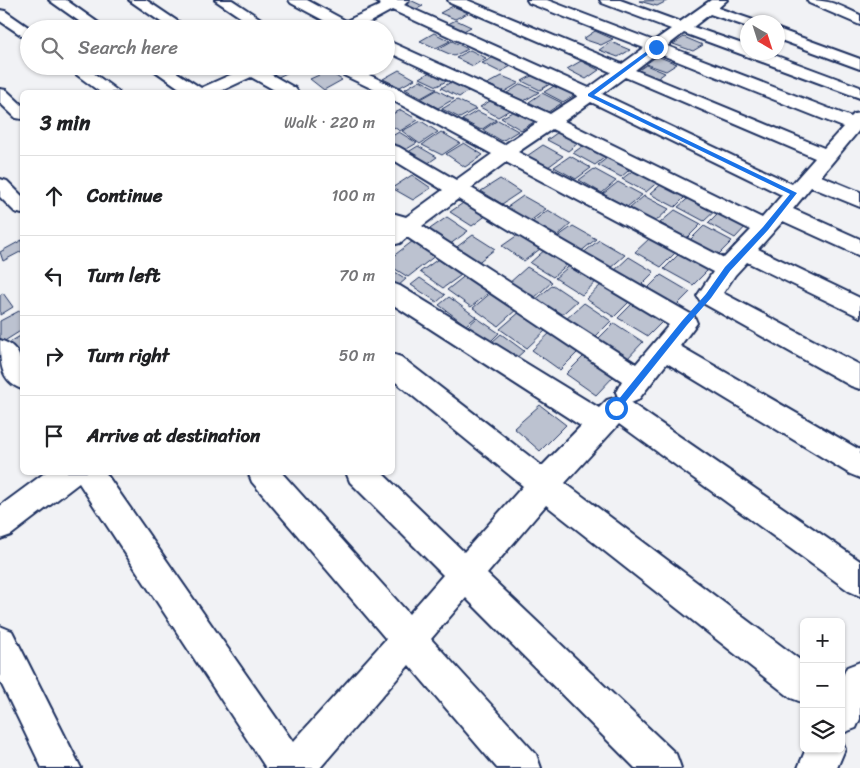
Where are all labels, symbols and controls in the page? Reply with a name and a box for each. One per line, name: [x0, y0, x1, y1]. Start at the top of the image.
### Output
north arrow: [740, 15, 785, 60]
search box: [20, 20, 395, 75]
text: Search here: [78, 31, 178, 64]
icon: search: [38, 34, 66, 62]
route end: [645, 36, 668, 59]
text: 3 min: [40, 104, 90, 142]
text: Walk · 220 m: [284, 108, 375, 137]
text: Continue: [87, 179, 163, 212]
text: 100 m: [331, 181, 375, 210]
icon: ahead: [40, 182, 68, 210]
text: Turn left: [87, 259, 160, 292]
text: 70 m: [339, 261, 375, 290]
icon: left: [40, 262, 68, 290]
text: Turn right: [87, 339, 169, 372]
text: 50 m: [339, 341, 375, 370]
icon: right: [40, 342, 68, 370]
route start: [605, 397, 628, 420]
text: Arrive at destination: [87, 419, 260, 452]
icon: arrive: [40, 422, 68, 450]
map controls: [800, 618, 845, 753]
button: +: [800, 618, 845, 663]
button: −: [800, 663, 845, 708]
button: layers: [800, 708, 845, 753]

